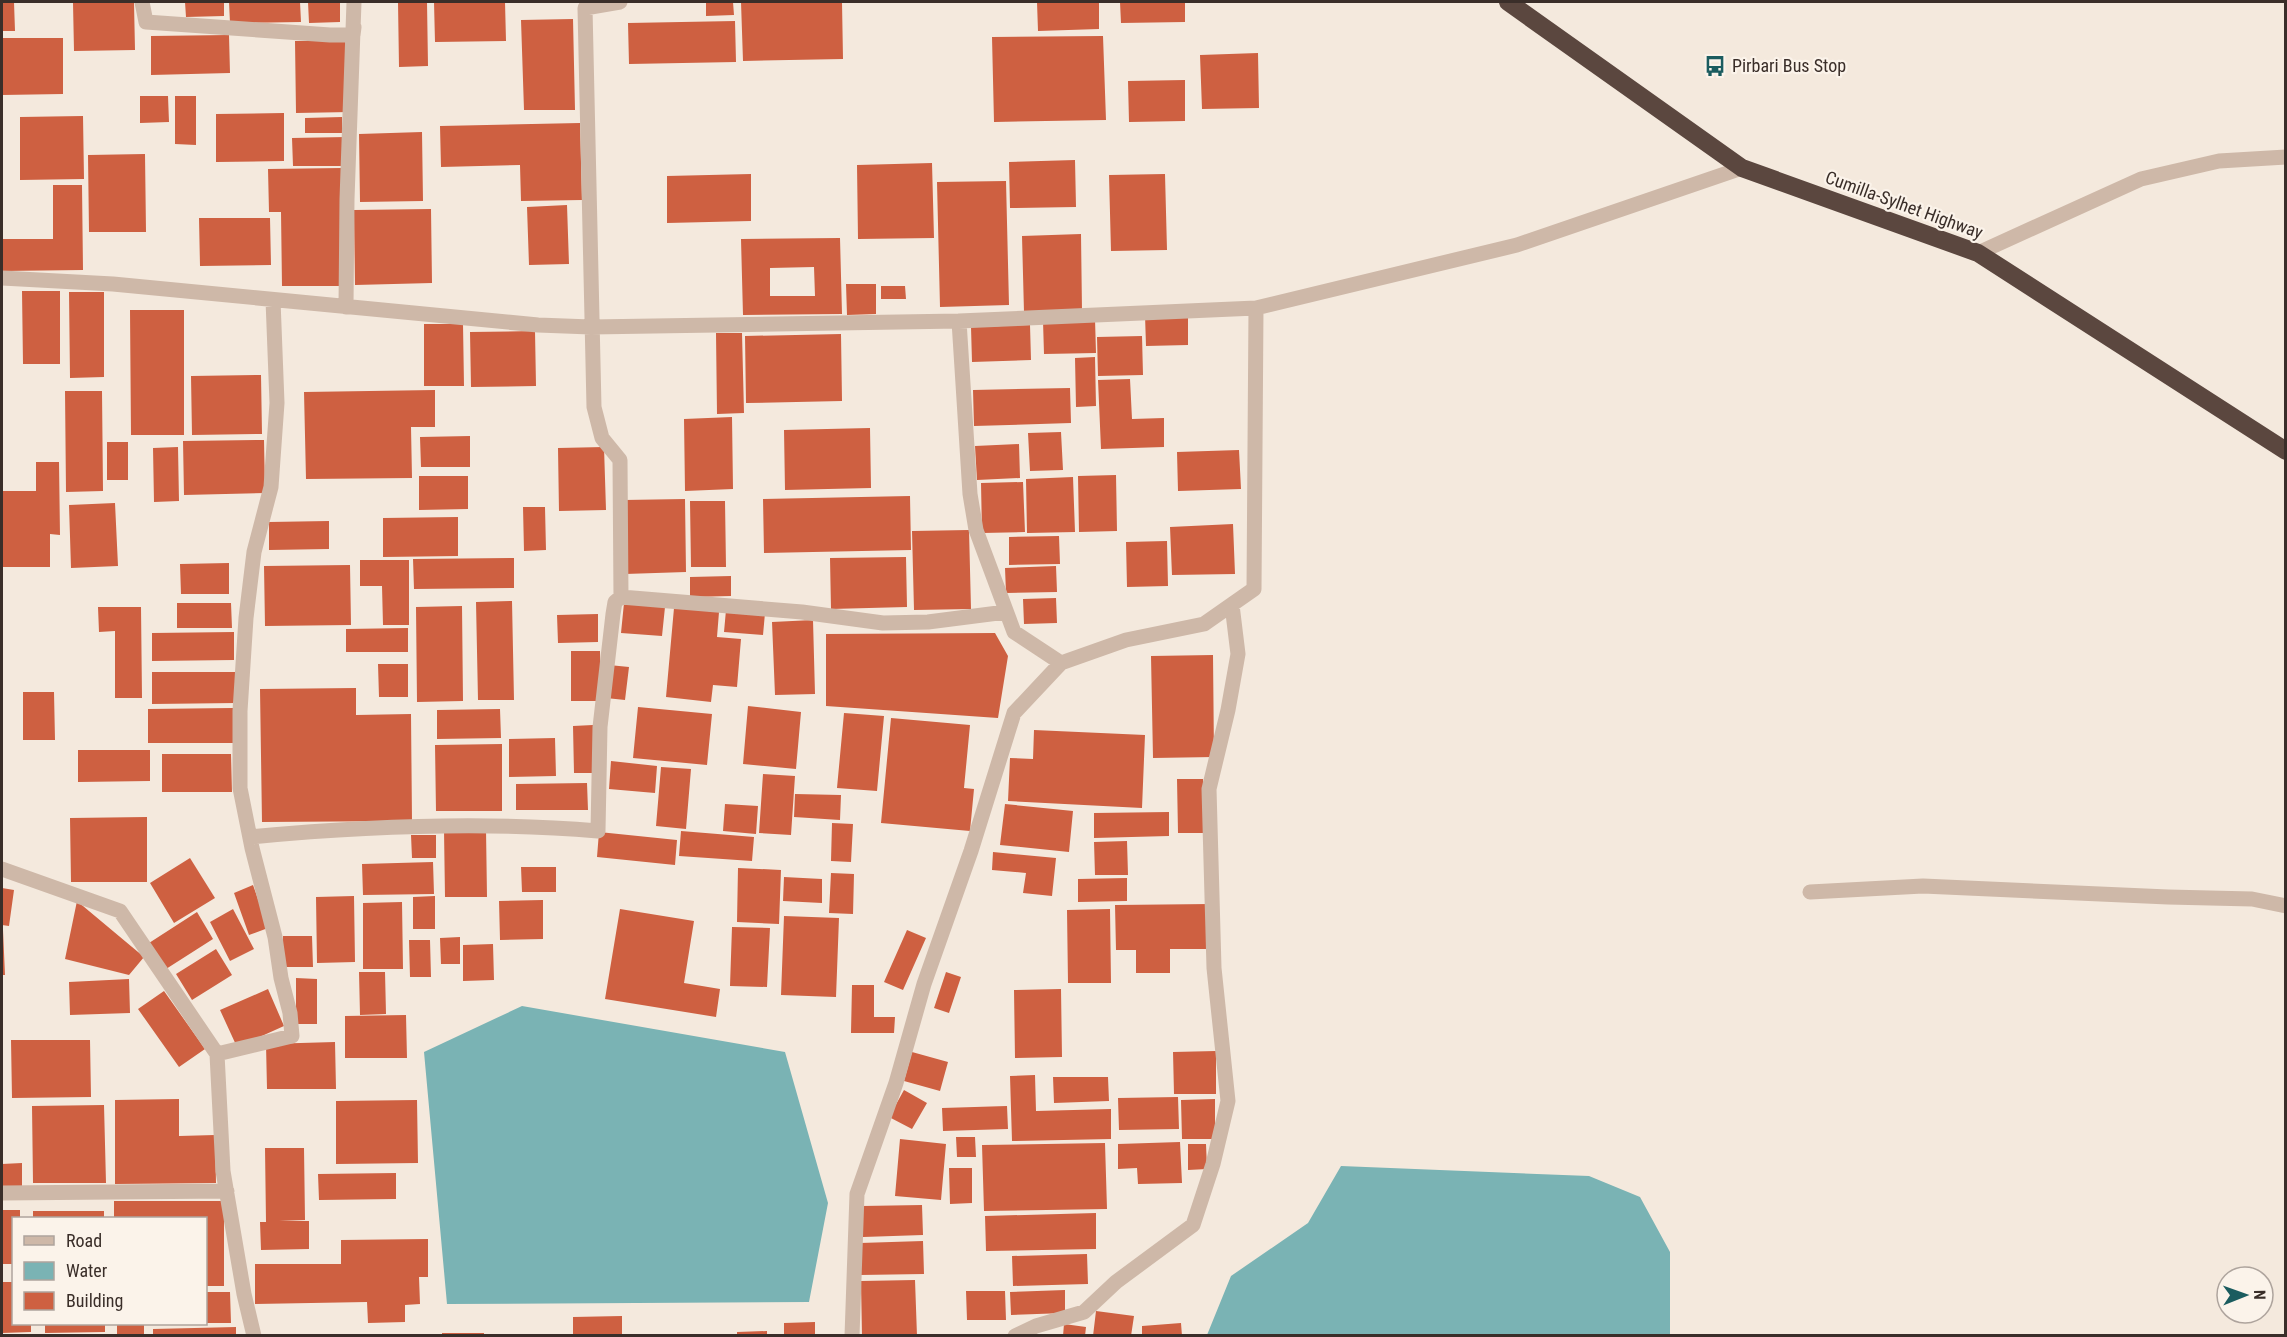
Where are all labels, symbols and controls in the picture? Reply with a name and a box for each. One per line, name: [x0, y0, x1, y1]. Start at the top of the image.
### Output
bus stop icon: Pirbari Bus Stop: [1703, 54, 1727, 78]
place label: Pirbari Bus Stop: [1732, 55, 1846, 76]
street label: Cumilla-Sylhet Highway: [1823, 166, 1986, 243]
legend: [12, 1217, 207, 1325]
text: Road: [66, 1230, 102, 1251]
text: Water: [66, 1260, 108, 1281]
north arrow: [2215, 1265, 2275, 1325]
text: Building: [66, 1290, 123, 1311]
text: N: [2250, 1290, 2269, 1300]

